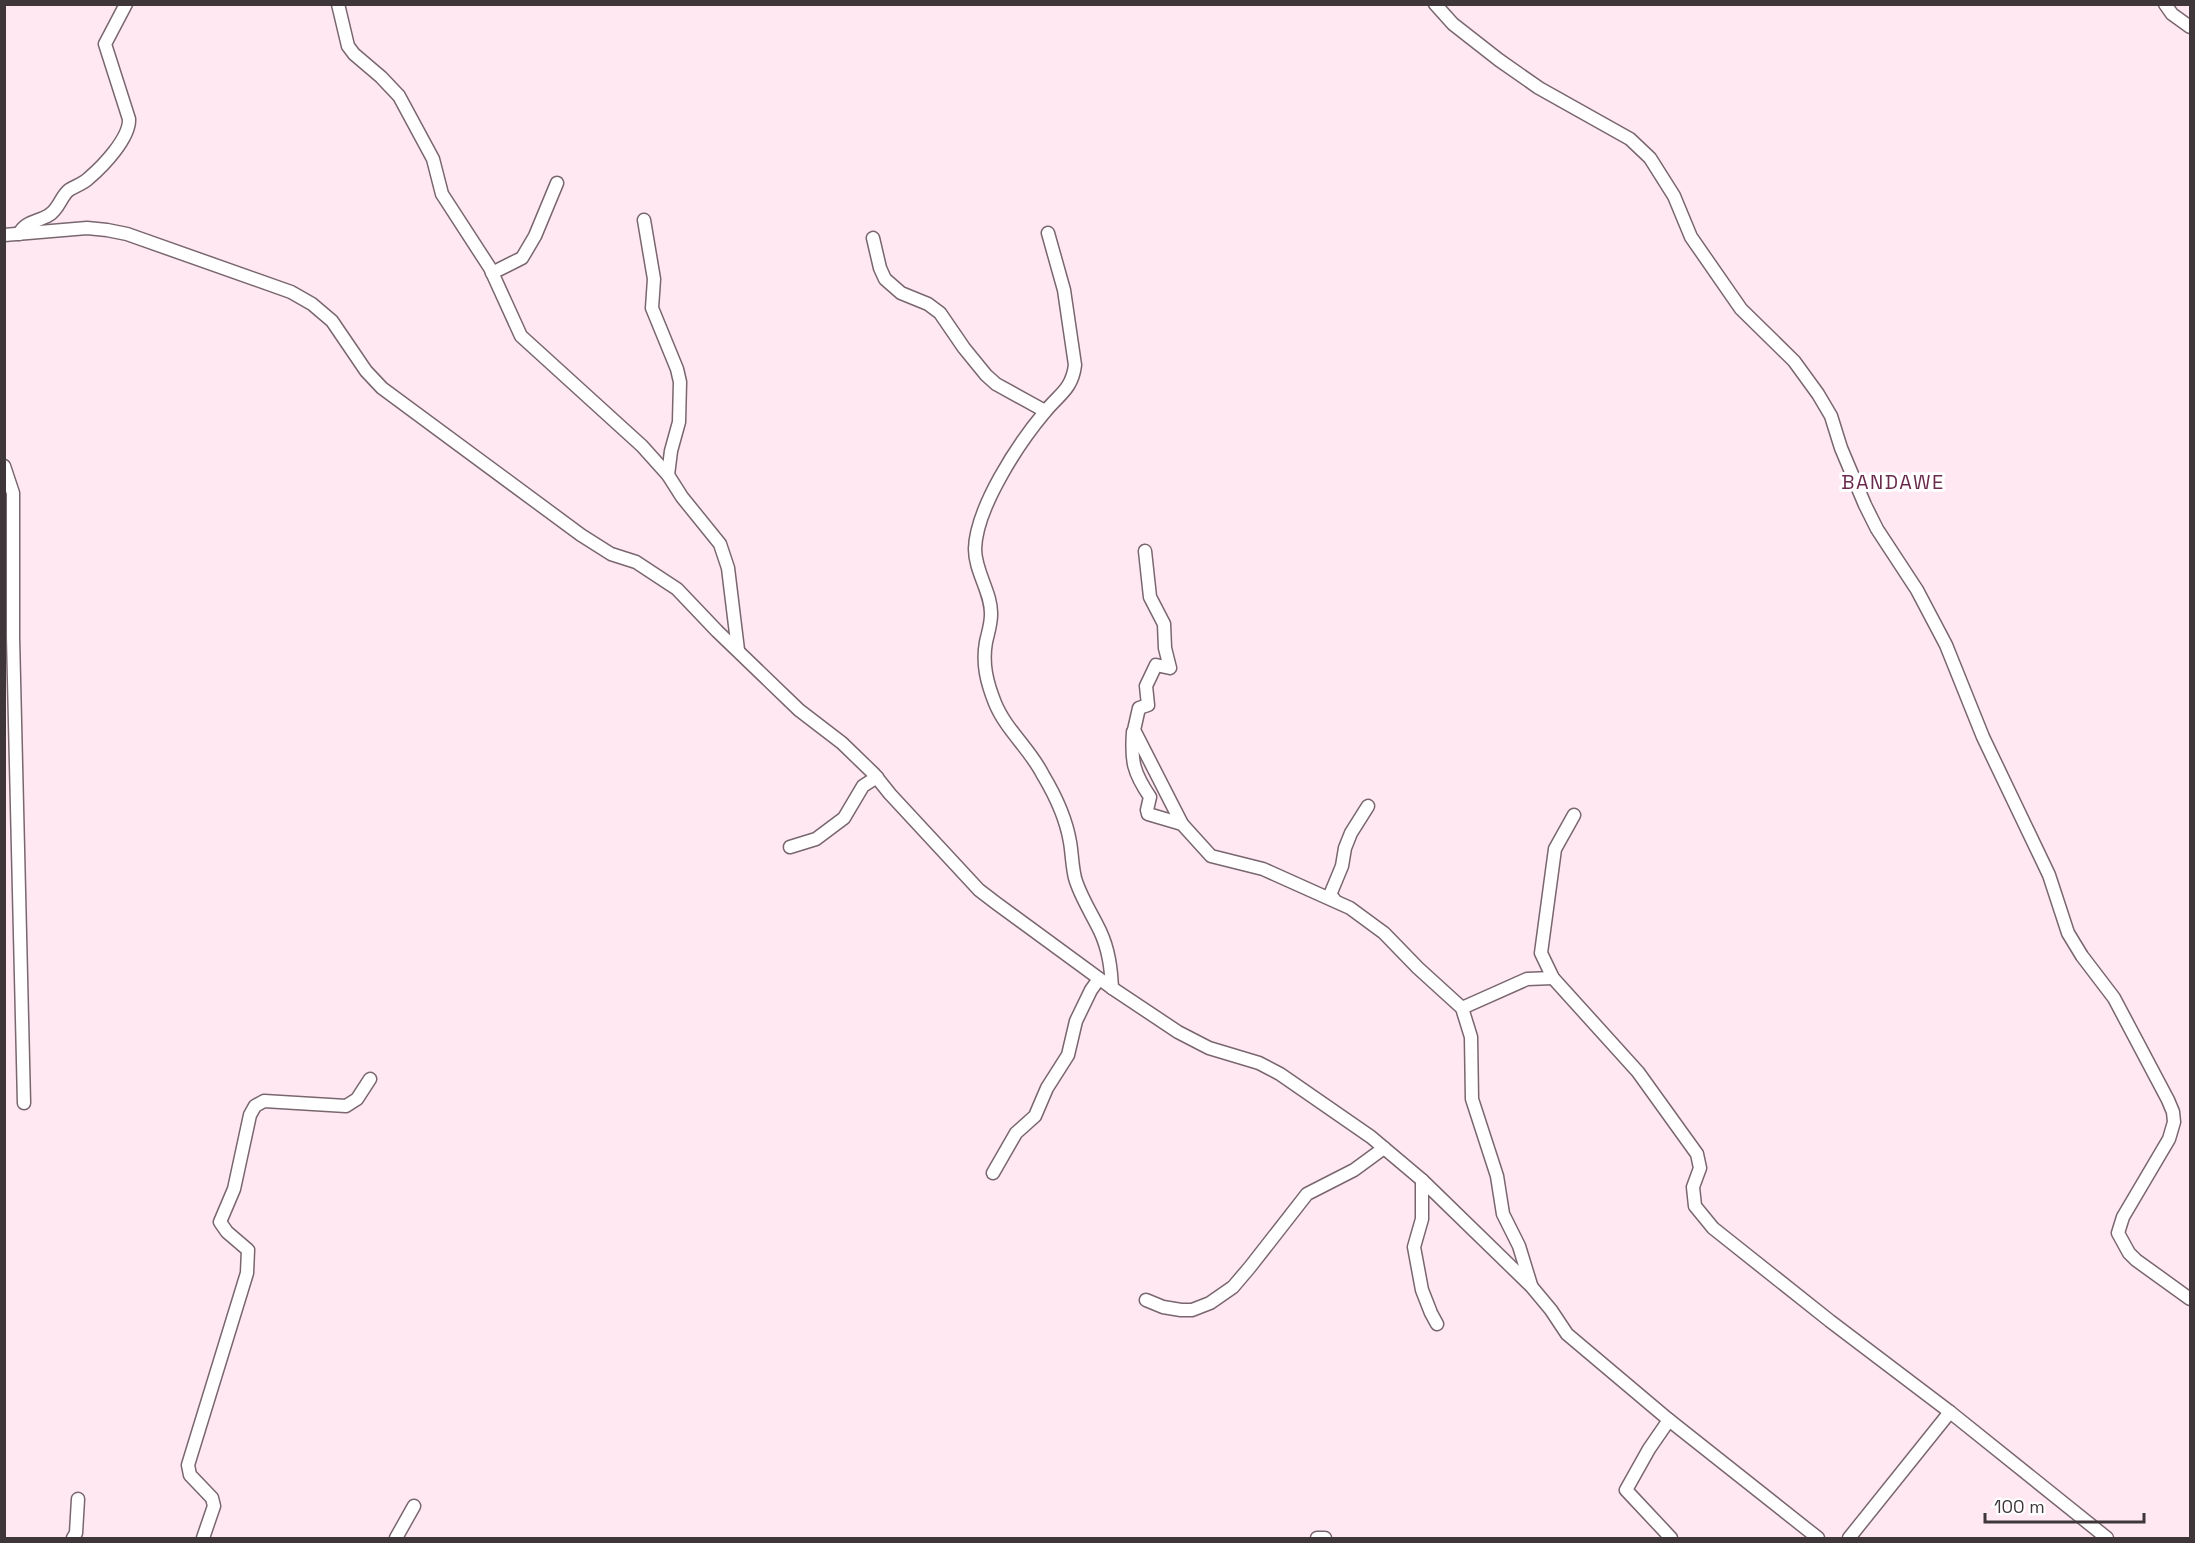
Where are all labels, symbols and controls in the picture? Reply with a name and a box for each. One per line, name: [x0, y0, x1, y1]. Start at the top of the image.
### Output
district label: BANDAWE: [1841, 469, 1945, 495]
scale bar: [1985, 1486, 2144, 1524]
text: 100 m: [1994, 1495, 2045, 1518]

